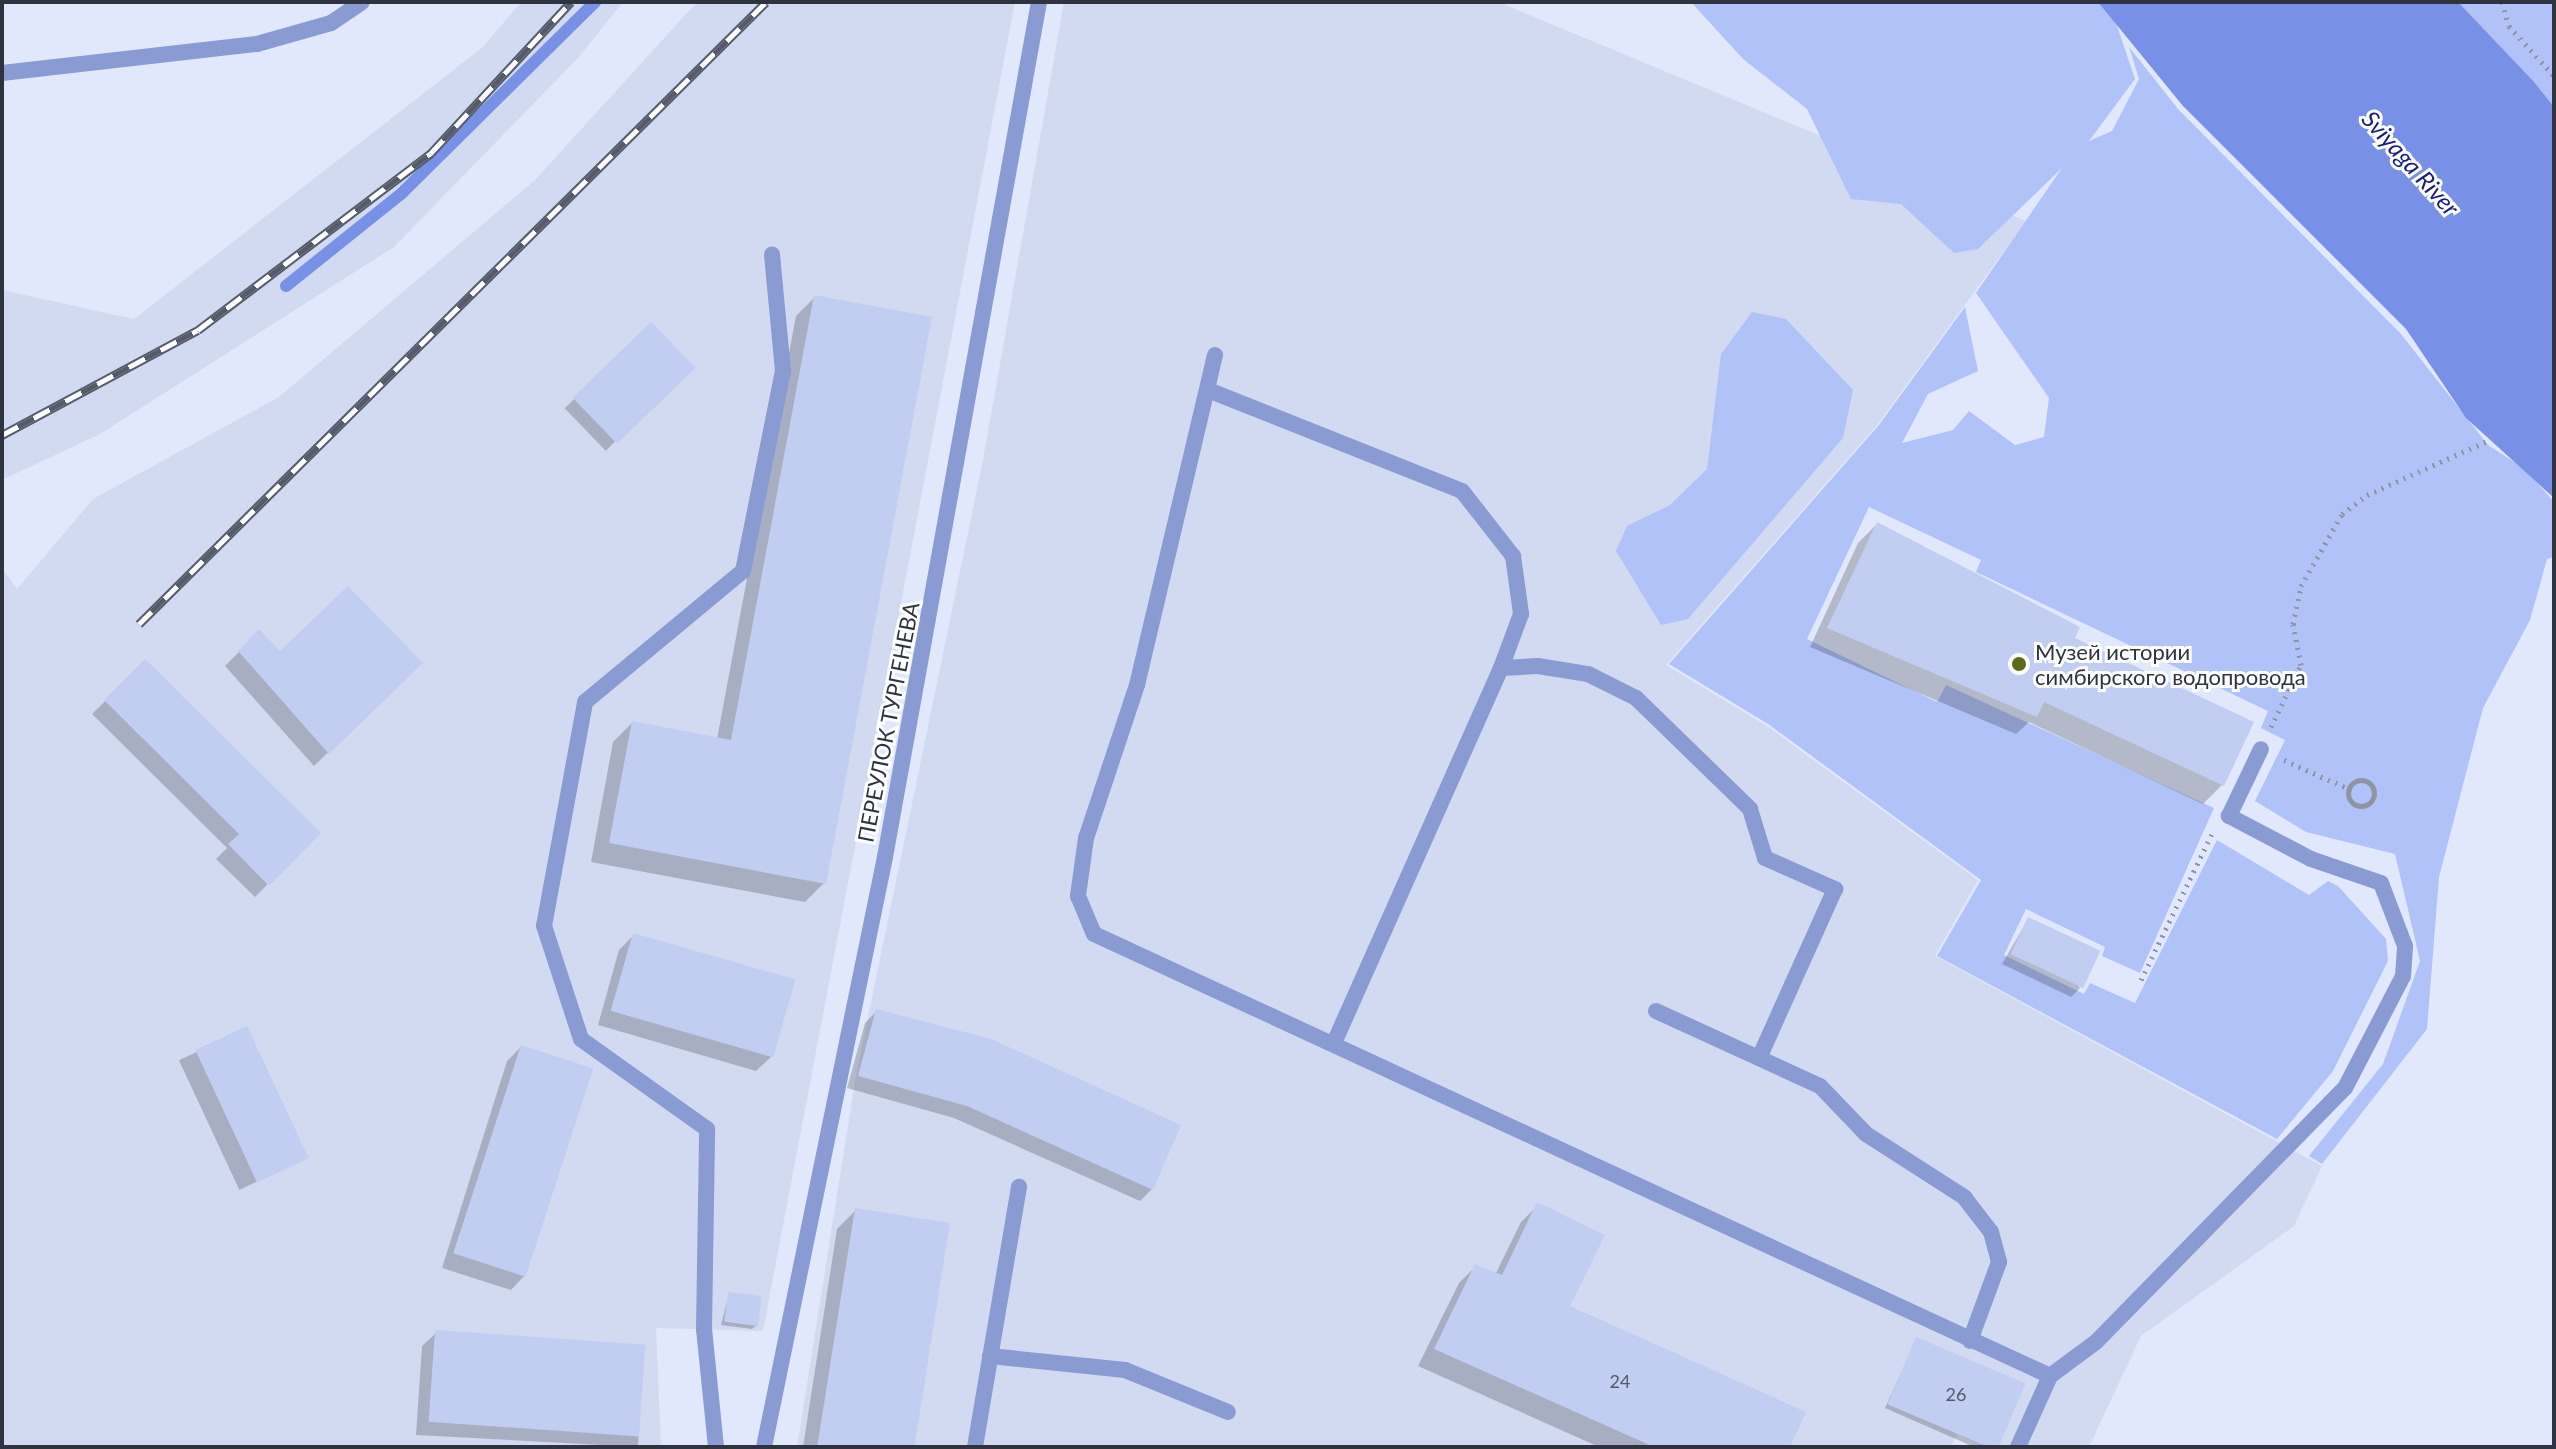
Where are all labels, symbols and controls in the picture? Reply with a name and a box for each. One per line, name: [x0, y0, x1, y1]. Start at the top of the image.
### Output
water label: Sviyaga River: [2356, 105, 2466, 221]
street label: ПЕРЕУЛОК ТУРГЕНЕВА: [852, 600, 924, 844]
place label: Музей истории симбирского водопровода: [2035, 638, 2306, 690]
marker: Музей истории симбирского водопровода: [2010, 655, 2028, 673]
house number: 24: [1610, 1370, 1630, 1392]
house number: 26: [1946, 1383, 1966, 1405]

